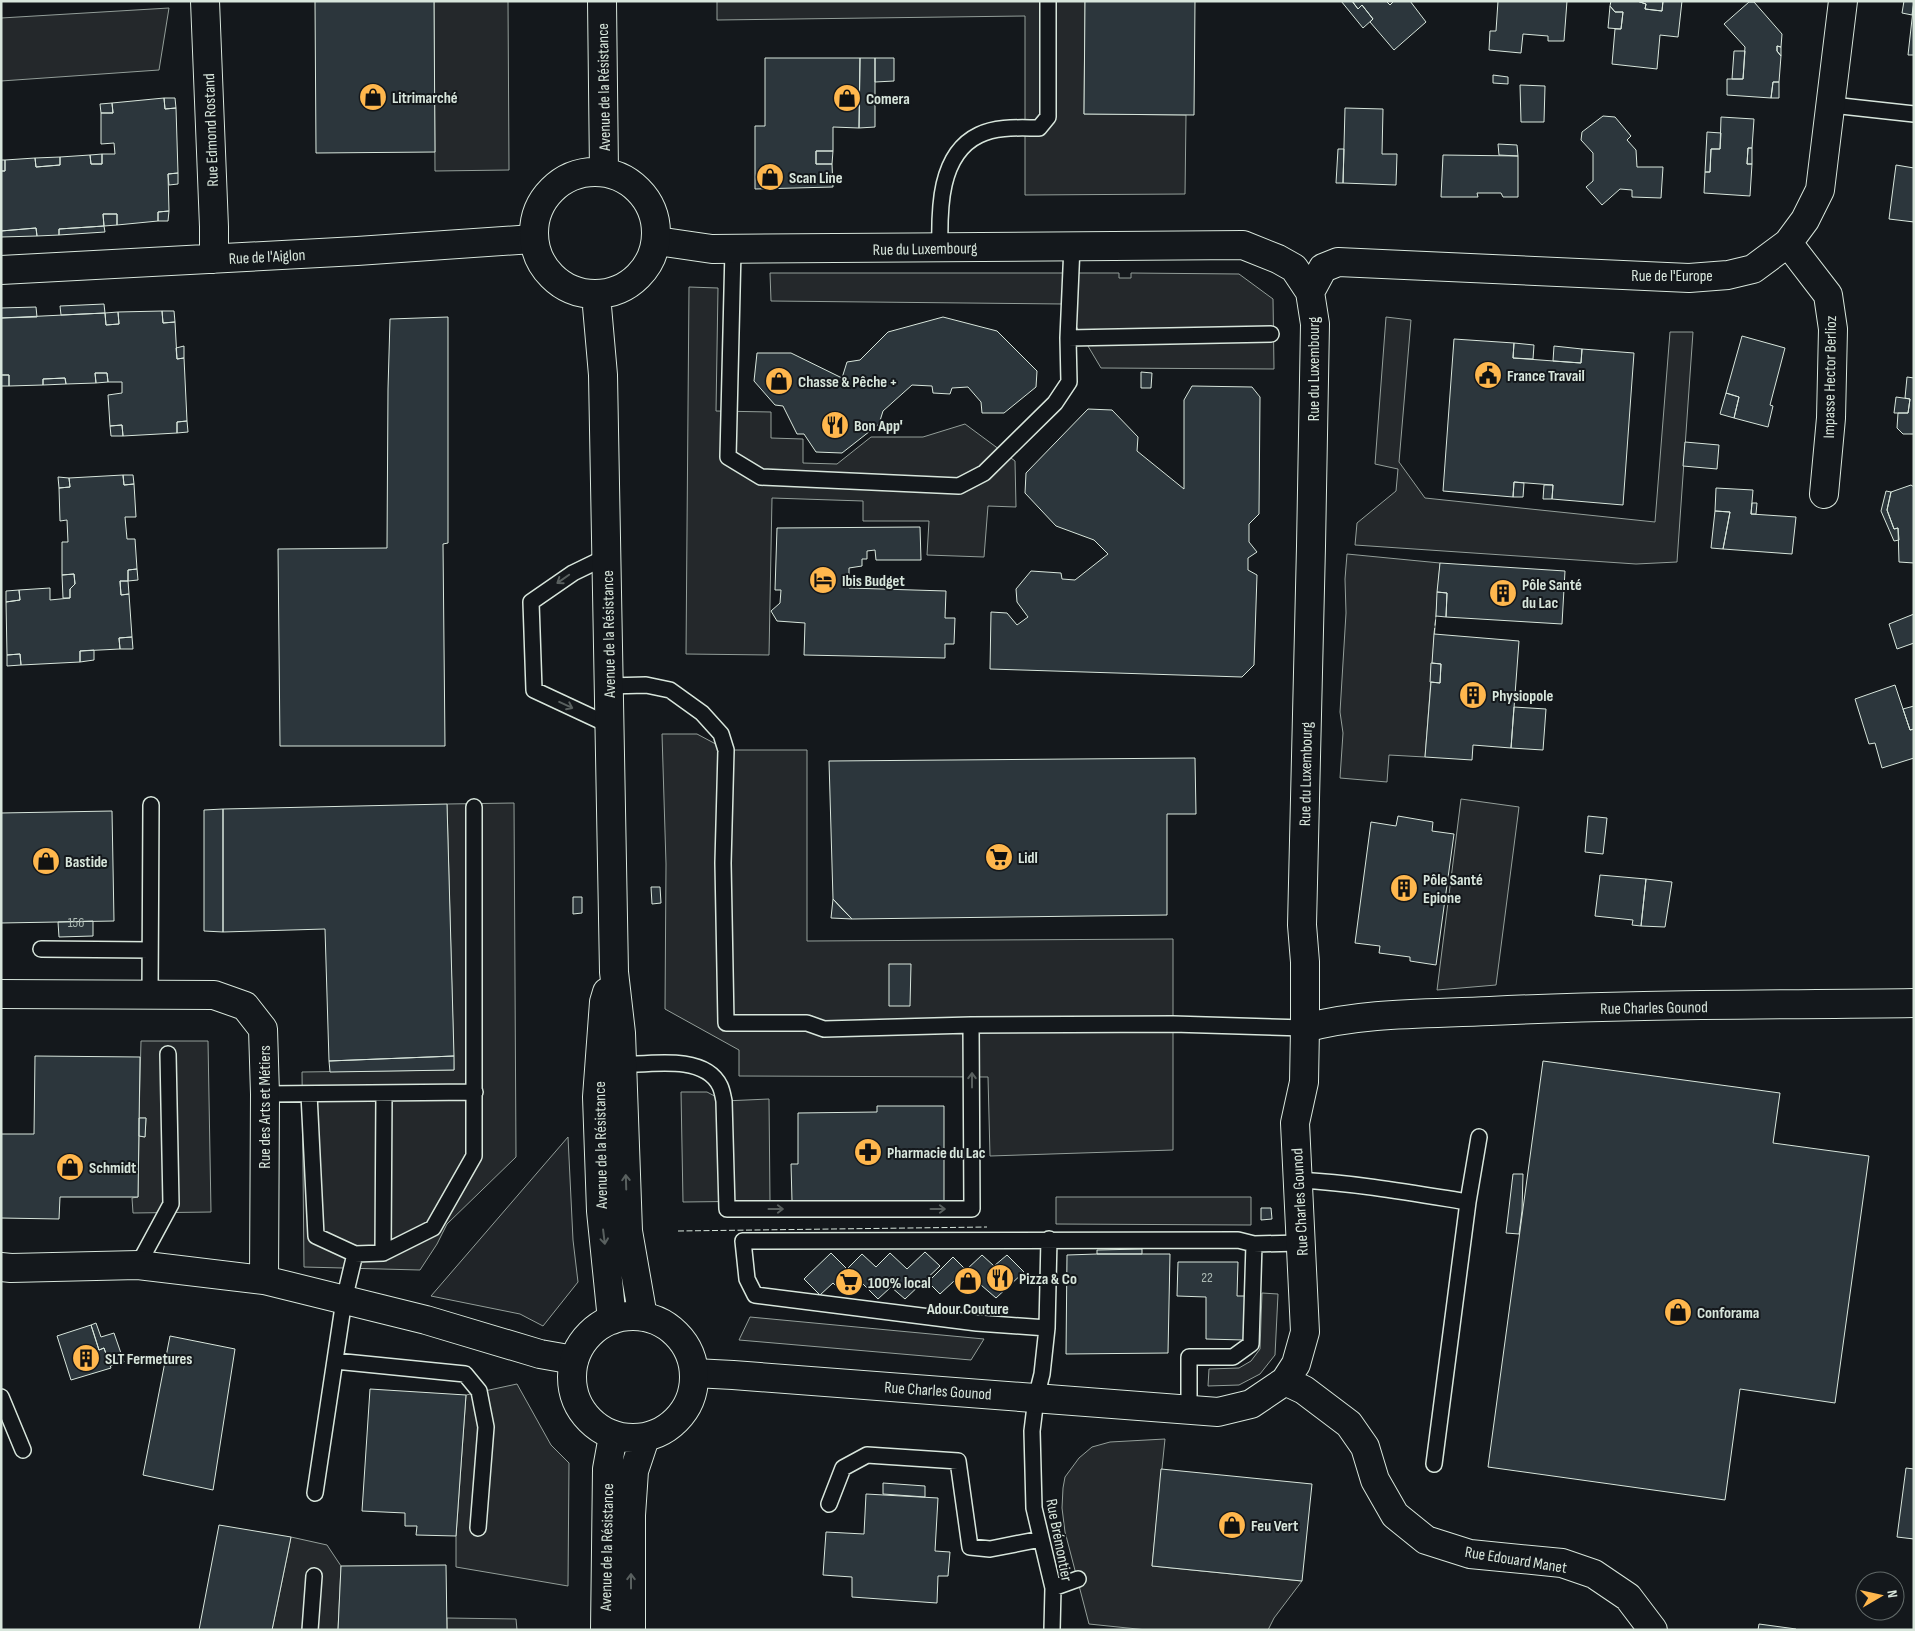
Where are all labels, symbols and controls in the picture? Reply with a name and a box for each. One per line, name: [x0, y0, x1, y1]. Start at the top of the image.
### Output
street label: Avenue de la Résistance: [594, 23, 615, 152]
street label: Rue Edmond Rostand: [200, 73, 223, 187]
shop icon: Litrimarché: [358, 82, 388, 112]
shop icon: Comera: [832, 83, 862, 113]
place label: Litrimarché: [392, 89, 458, 108]
place label: Comera: [866, 90, 910, 109]
shop icon: Scan Line: [755, 162, 785, 192]
place label: Scan Line: [789, 169, 843, 188]
street label: Rue du Luxembourg: [873, 239, 977, 260]
street label: Rue de l'Aiglon: [228, 246, 306, 269]
street label: Rue de l'Europe: [1631, 267, 1713, 286]
street label: Impasse Hector Berlioz: [1820, 315, 1841, 439]
street label: Rue du Luxembourg: [1305, 317, 1324, 421]
public building icon: France Travail: [1473, 360, 1503, 390]
shop icon: Chasse & Pêche +: [764, 366, 794, 396]
place label: France Travail: [1507, 367, 1585, 386]
place label: Chasse & Pêche +: [798, 373, 897, 392]
restaurant icon: Bon App': [820, 410, 850, 440]
place label: Bon App': [854, 417, 903, 436]
hotel icon: Ibis Budget: [808, 565, 838, 595]
street label: Avenue de la Résistance: [599, 570, 620, 699]
place label: Ibis Budget: [842, 572, 905, 591]
one-way arrow: [557, 574, 571, 584]
place label: Pôle Santé du Lac: [1522, 576, 1582, 613]
building icon: Pôle Santé du Lac: [1488, 578, 1518, 608]
building icon: Physiopole: [1458, 680, 1488, 710]
place label: Physiopole: [1492, 687, 1553, 706]
one-way arrow: [558, 700, 573, 710]
street label: Rue du Luxembourg: [1296, 722, 1317, 826]
supermarket icon: Lidl: [984, 842, 1014, 872]
shop icon: Bastide: [31, 846, 61, 876]
place label: Lidl: [1018, 849, 1038, 868]
place label: Bastide: [65, 853, 108, 872]
place label: Pôle Santé Epione: [1423, 871, 1483, 908]
building icon: Pôle Santé Epione: [1389, 873, 1419, 903]
house number: 156: [68, 914, 84, 931]
street label: Rue Charles Gounod: [1600, 998, 1708, 1019]
street label: Rue des Arts et Métiers: [256, 1045, 275, 1169]
one-way arrow: [967, 1072, 977, 1088]
street label: Avenue de la Résistance: [591, 1081, 612, 1210]
pharmacy icon: Pharmacie du Lac: [853, 1137, 883, 1167]
place label: Pharmacie du Lac: [887, 1144, 986, 1163]
street label: Rue Charles Gounod: [1288, 1148, 1313, 1256]
shop icon: Schmidt: [55, 1152, 85, 1182]
place label: Schmidt: [89, 1159, 136, 1178]
one-way arrow: [621, 1174, 630, 1190]
one-way arrow: [768, 1204, 784, 1214]
one-way arrow: [930, 1204, 946, 1214]
one-way arrow: [599, 1228, 609, 1244]
restaurant icon: Pizza & Co: [985, 1263, 1015, 1293]
shop icon: Adour Couture: [953, 1266, 983, 1296]
supermarket icon: 100% local: [834, 1267, 864, 1297]
house number: 22: [1201, 1269, 1213, 1286]
place label: Pizza & Co: [1019, 1270, 1077, 1289]
place label: 100% local: [868, 1274, 931, 1293]
shop icon: Conforama: [1663, 1297, 1693, 1327]
place label: Adour Couture: [926, 1300, 1009, 1319]
place label: Conforama: [1697, 1304, 1759, 1323]
building icon: SLT Fermetures: [71, 1343, 101, 1373]
place label: SLT Fermetures: [105, 1350, 192, 1369]
street label: Rue Charles Gounod: [884, 1378, 992, 1405]
street label: Avenue de la Résistance: [597, 1483, 618, 1612]
street label: Rue Brémontier: [1041, 1497, 1076, 1584]
shop icon: Feu Vert: [1217, 1510, 1247, 1540]
place label: Feu Vert: [1251, 1517, 1298, 1536]
street label: Rue Edouard Manet: [1463, 1543, 1568, 1578]
north arrow: [1855, 1571, 1905, 1621]
one-way arrow: [626, 1573, 636, 1590]
text: N: [1883, 1589, 1901, 1599]

